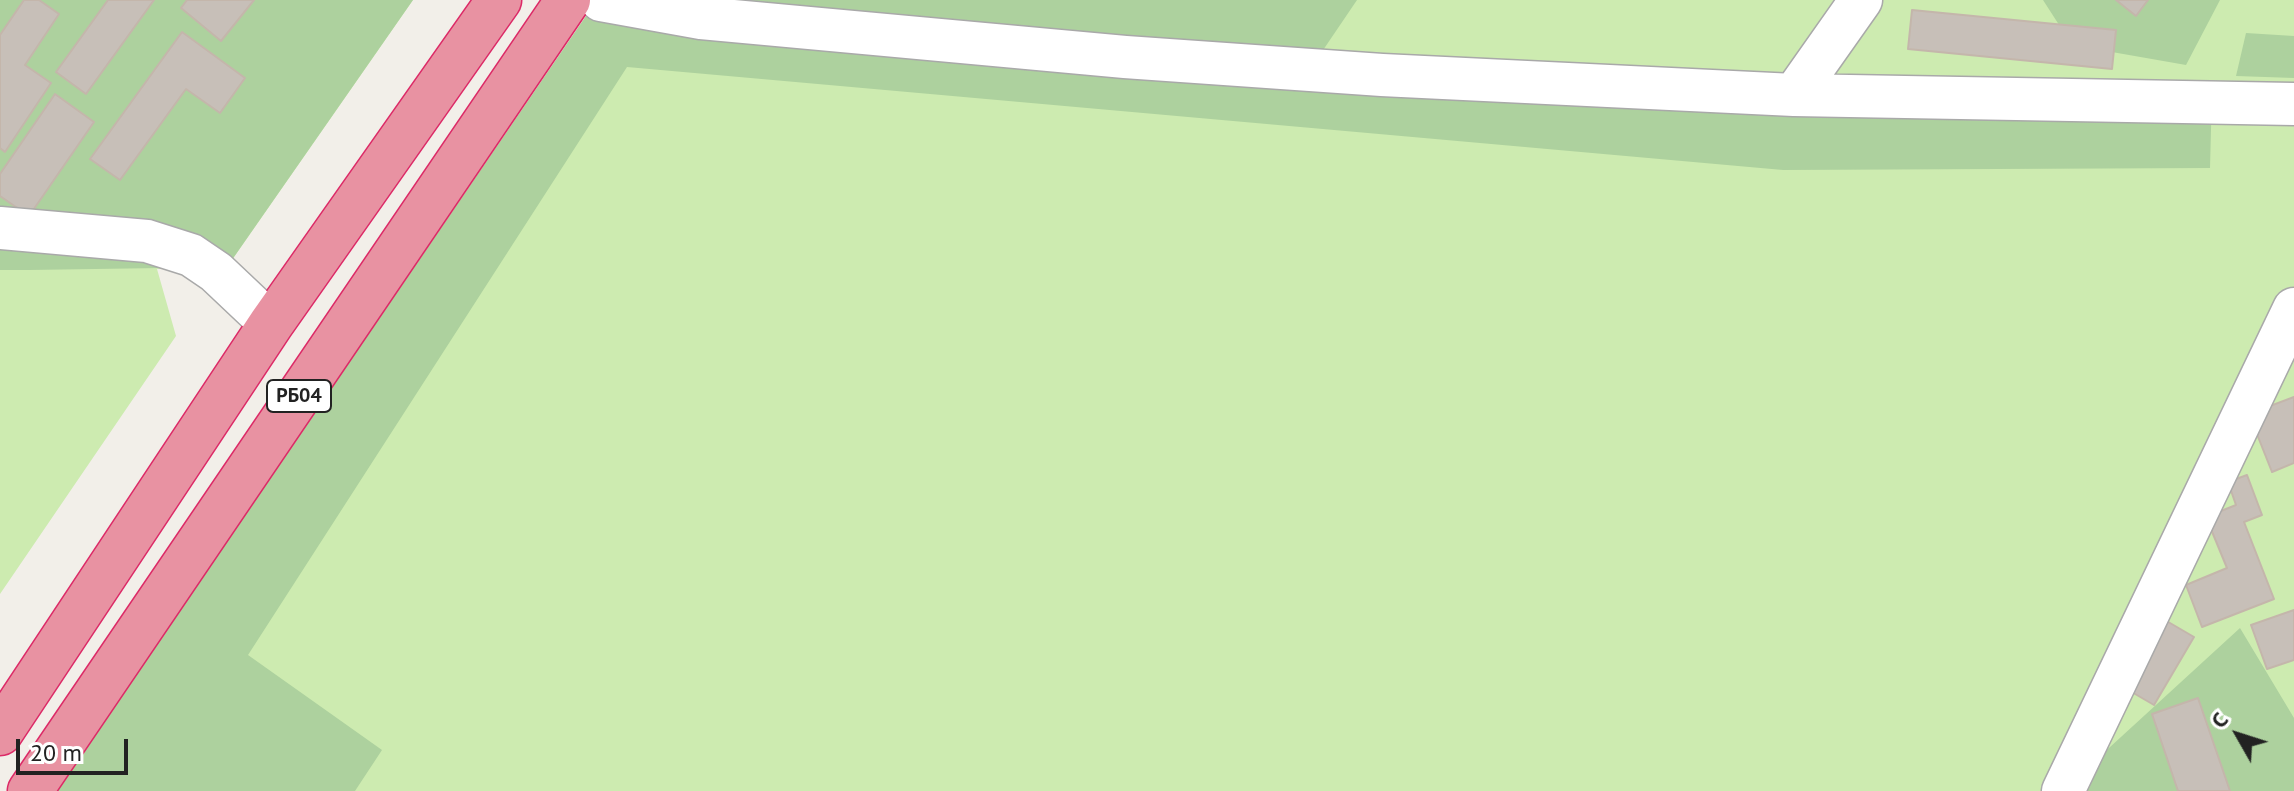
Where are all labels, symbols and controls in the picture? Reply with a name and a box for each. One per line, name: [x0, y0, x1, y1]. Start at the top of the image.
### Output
road number: РБ04: [267, 380, 331, 412]
north arrow: [2198, 695, 2278, 775]
text: С: [2205, 706, 2234, 733]
scale bar: [20, 723, 132, 773]
text: 20 m: [30, 737, 82, 768]

